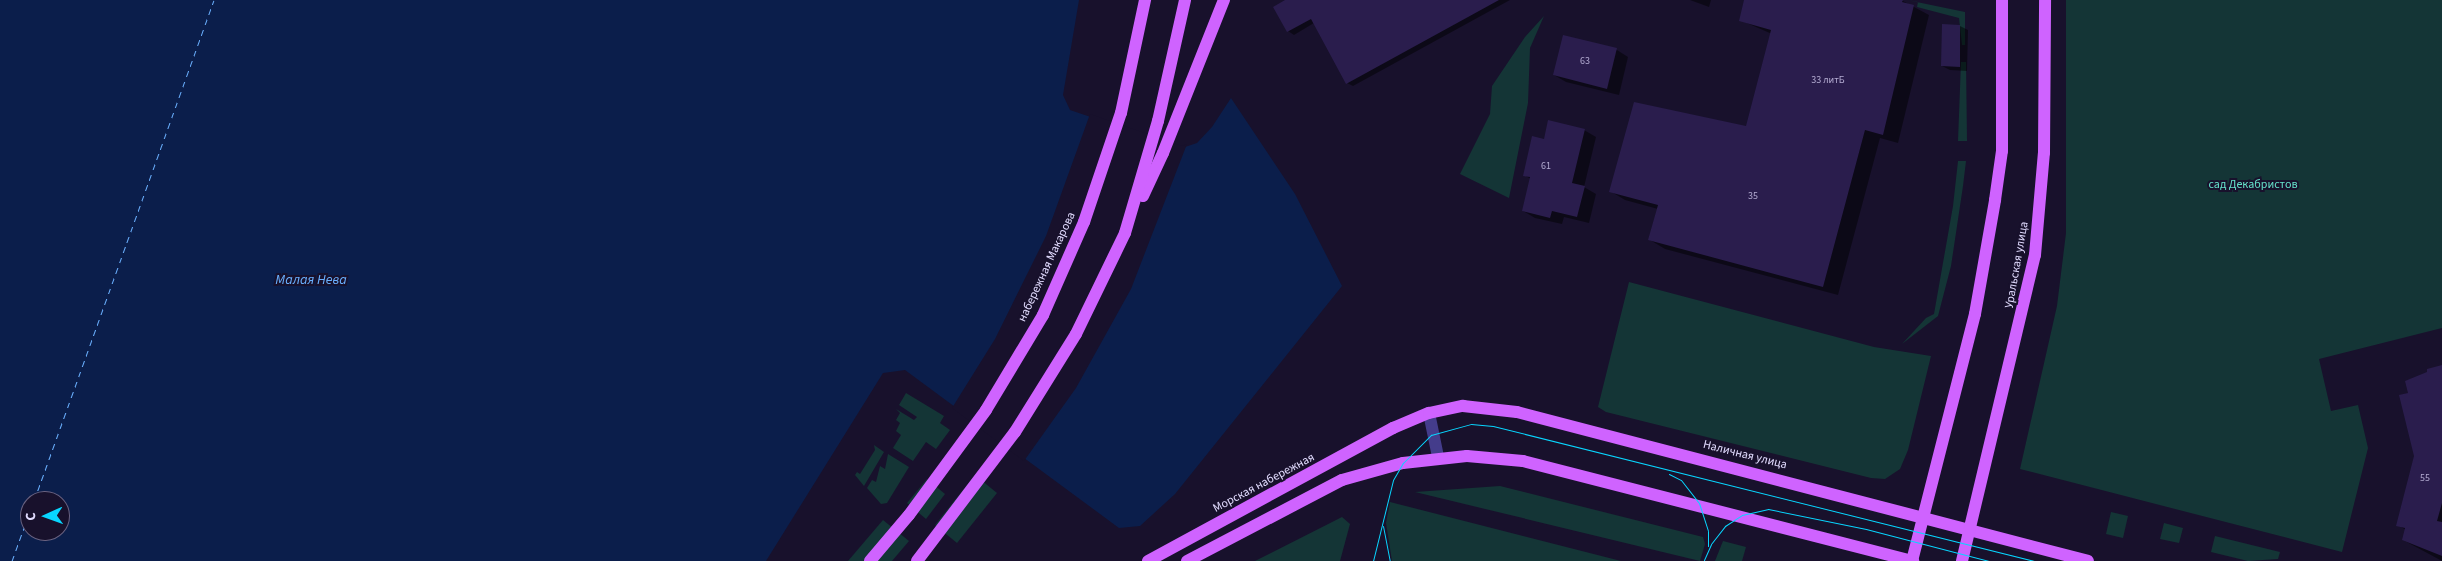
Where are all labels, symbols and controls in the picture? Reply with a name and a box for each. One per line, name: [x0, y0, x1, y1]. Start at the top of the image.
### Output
house number: 63: [1580, 56, 1590, 68]
house number: 33 литБ: [1811, 75, 1845, 87]
house number: 61: [1541, 161, 1551, 173]
park label: сад Декабристов: [2208, 178, 2298, 192]
house number: 35: [1748, 191, 1758, 203]
street label: набережная Макарова: [1015, 210, 1079, 324]
street label: Уральская улица: [2002, 220, 2032, 310]
water label: Малая Нева: [275, 272, 347, 288]
street label: Наличная улица: [1702, 438, 1788, 472]
street label: Морская набережная: [1211, 450, 1317, 516]
house number: 55: [2420, 473, 2430, 485]
north arrow: [20, 491, 70, 541]
text: С: [21, 512, 41, 521]

